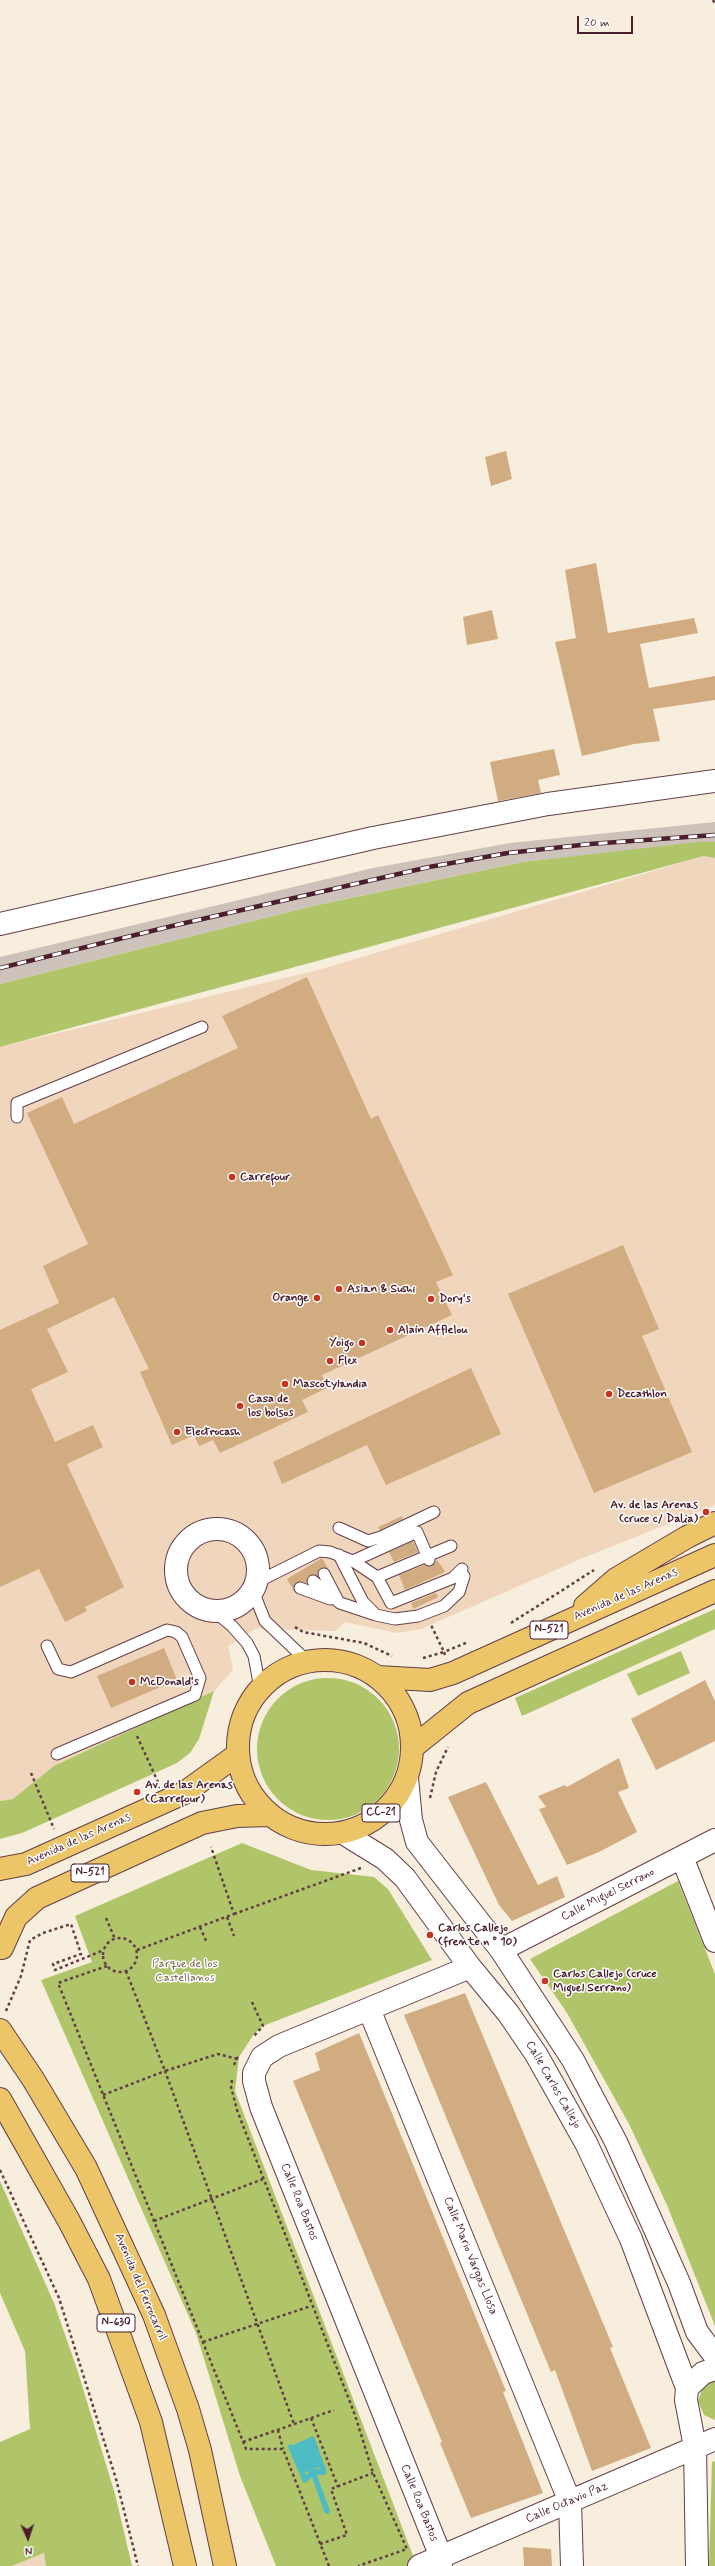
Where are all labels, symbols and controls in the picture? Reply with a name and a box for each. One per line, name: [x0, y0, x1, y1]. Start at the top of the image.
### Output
scale bar: [579, 8, 635, 34]
text: 20 m: [584, 15, 610, 31]
place label: Carrefour: [240, 1170, 290, 1184]
marker: Carrefour: [227, 1172, 237, 1182]
place label: Asian & Sushi: [347, 1282, 415, 1296]
marker: Asian & Sushi: [334, 1284, 344, 1294]
place label: Orange: [272, 1291, 309, 1305]
place label: Dory's: [439, 1292, 471, 1306]
marker: Orange: [312, 1293, 322, 1303]
marker: Dory's: [426, 1294, 436, 1304]
place label: Alain Afflelou: [398, 1323, 468, 1337]
marker: Alain Afflelou: [385, 1325, 395, 1335]
place label: Yoigo: [329, 1336, 354, 1350]
marker: Yoigo: [357, 1338, 367, 1348]
place label: Flex: [338, 1354, 357, 1368]
marker: Flex: [325, 1356, 335, 1366]
place label: Mascotylandia: [293, 1377, 367, 1391]
marker: Mascotylandia: [280, 1379, 290, 1389]
place label: Decathlon: [617, 1387, 667, 1401]
marker: Decathlon: [604, 1389, 614, 1399]
place label: Casa de los bolsos: [248, 1392, 294, 1420]
marker: Casa de los bolsos: [235, 1401, 245, 1411]
place label: Electrocash: [185, 1425, 240, 1439]
marker: Electrocash: [172, 1427, 182, 1437]
place label: Av. de las Arenas (cruce c/ Dalia): [610, 1498, 698, 1526]
marker: Av. de las Arenas (cruce c/ Dalia): [701, 1507, 711, 1517]
street label: Avenida de las Arenas: [572, 1566, 680, 1624]
road number: N-521: [530, 1621, 568, 1639]
place label: McDonald's: [140, 1675, 199, 1689]
marker: McDonald's: [127, 1677, 137, 1687]
place label: Av. de las Arenas (Carrefour): [145, 1778, 233, 1806]
marker: Av. de las Arenas (Carrefour): [132, 1787, 142, 1797]
road number: CC-21: [362, 1804, 400, 1822]
street label: Avenida de las Arenas: [25, 1811, 133, 1869]
road number: N-521: [71, 1864, 109, 1882]
street label: Calle Miguel Serrano: [559, 1865, 657, 1925]
place label: Carlos Callejo (frente n º 10): [438, 1921, 517, 1949]
marker: Carlos Callejo (frente n º 10): [425, 1930, 435, 1940]
park label: Parque de los Castellanos: [152, 1957, 218, 1985]
place label: Carlos Callejo (cruce Miguel Serrano): [553, 1967, 657, 1995]
marker: Carlos Callejo (cruce Miguel Serrano): [540, 1976, 550, 1986]
street label: Calle Carlos Callejo: [522, 2039, 584, 2131]
street label: Calle Roa Bastos: [277, 2161, 321, 2243]
street label: Calle Mario Vargas Llosa: [440, 2195, 500, 2317]
street label: Avenida del Ferrocarril: [111, 2231, 169, 2343]
road number: N-630: [97, 2314, 135, 2332]
street label: Calle Roa Bastos: [397, 2462, 441, 2544]
street label: Calle Octavio Paz: [524, 2479, 610, 2527]
north arrow: [8, 2518, 48, 2558]
text: N: [25, 2543, 33, 2557]

